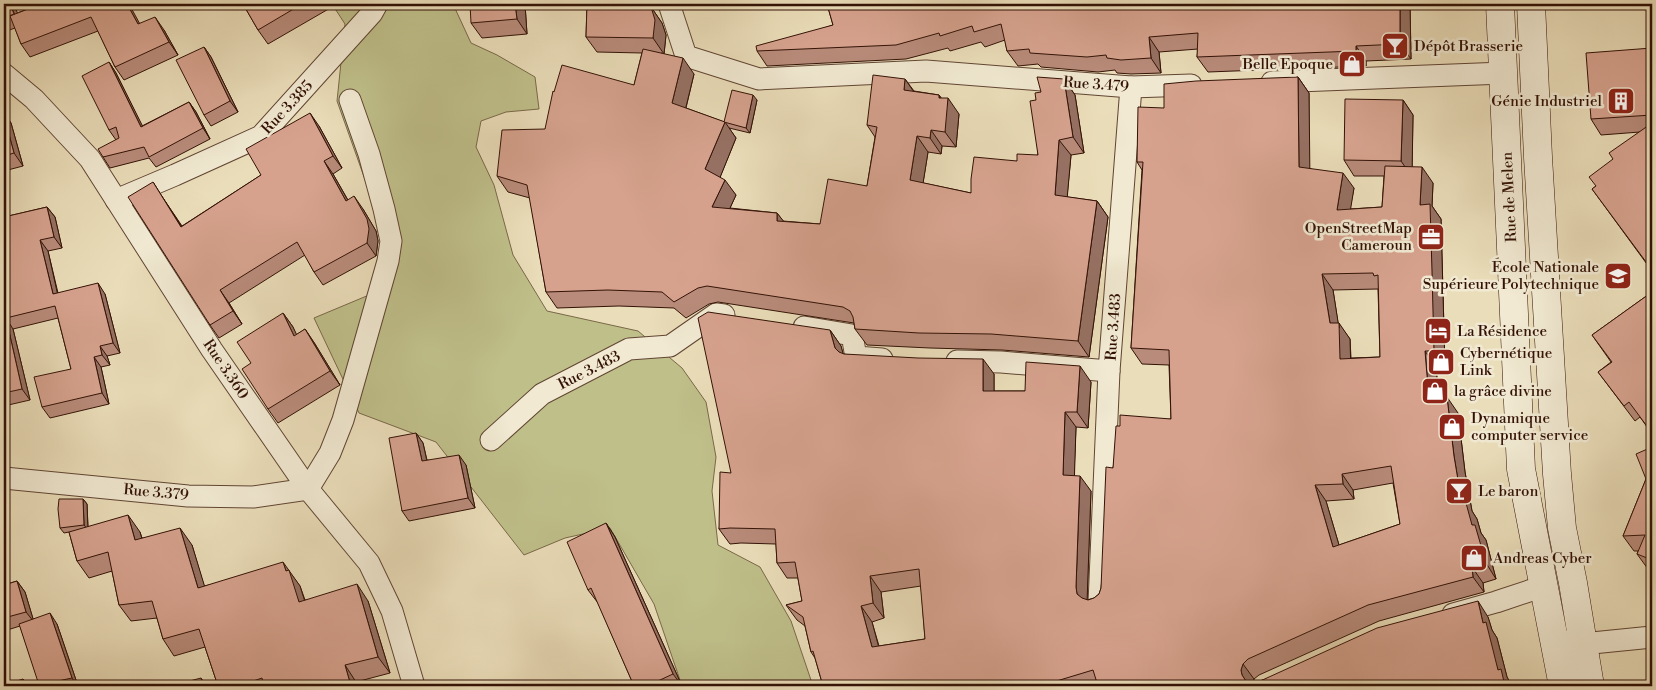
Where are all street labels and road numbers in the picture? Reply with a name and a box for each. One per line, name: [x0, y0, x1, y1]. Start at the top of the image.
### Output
street label: Rue 3.479: [1062, 73, 1130, 96]
street label: Rue 3.385: [258, 76, 317, 138]
street label: Rue de Melen: [1498, 151, 1521, 243]
street label: Rue 3.483: [1102, 293, 1125, 361]
street label: Rue 3.360: [199, 336, 253, 403]
street label: Rue 3.483: [555, 347, 624, 394]
street label: Rue 3.379: [122, 480, 189, 505]

